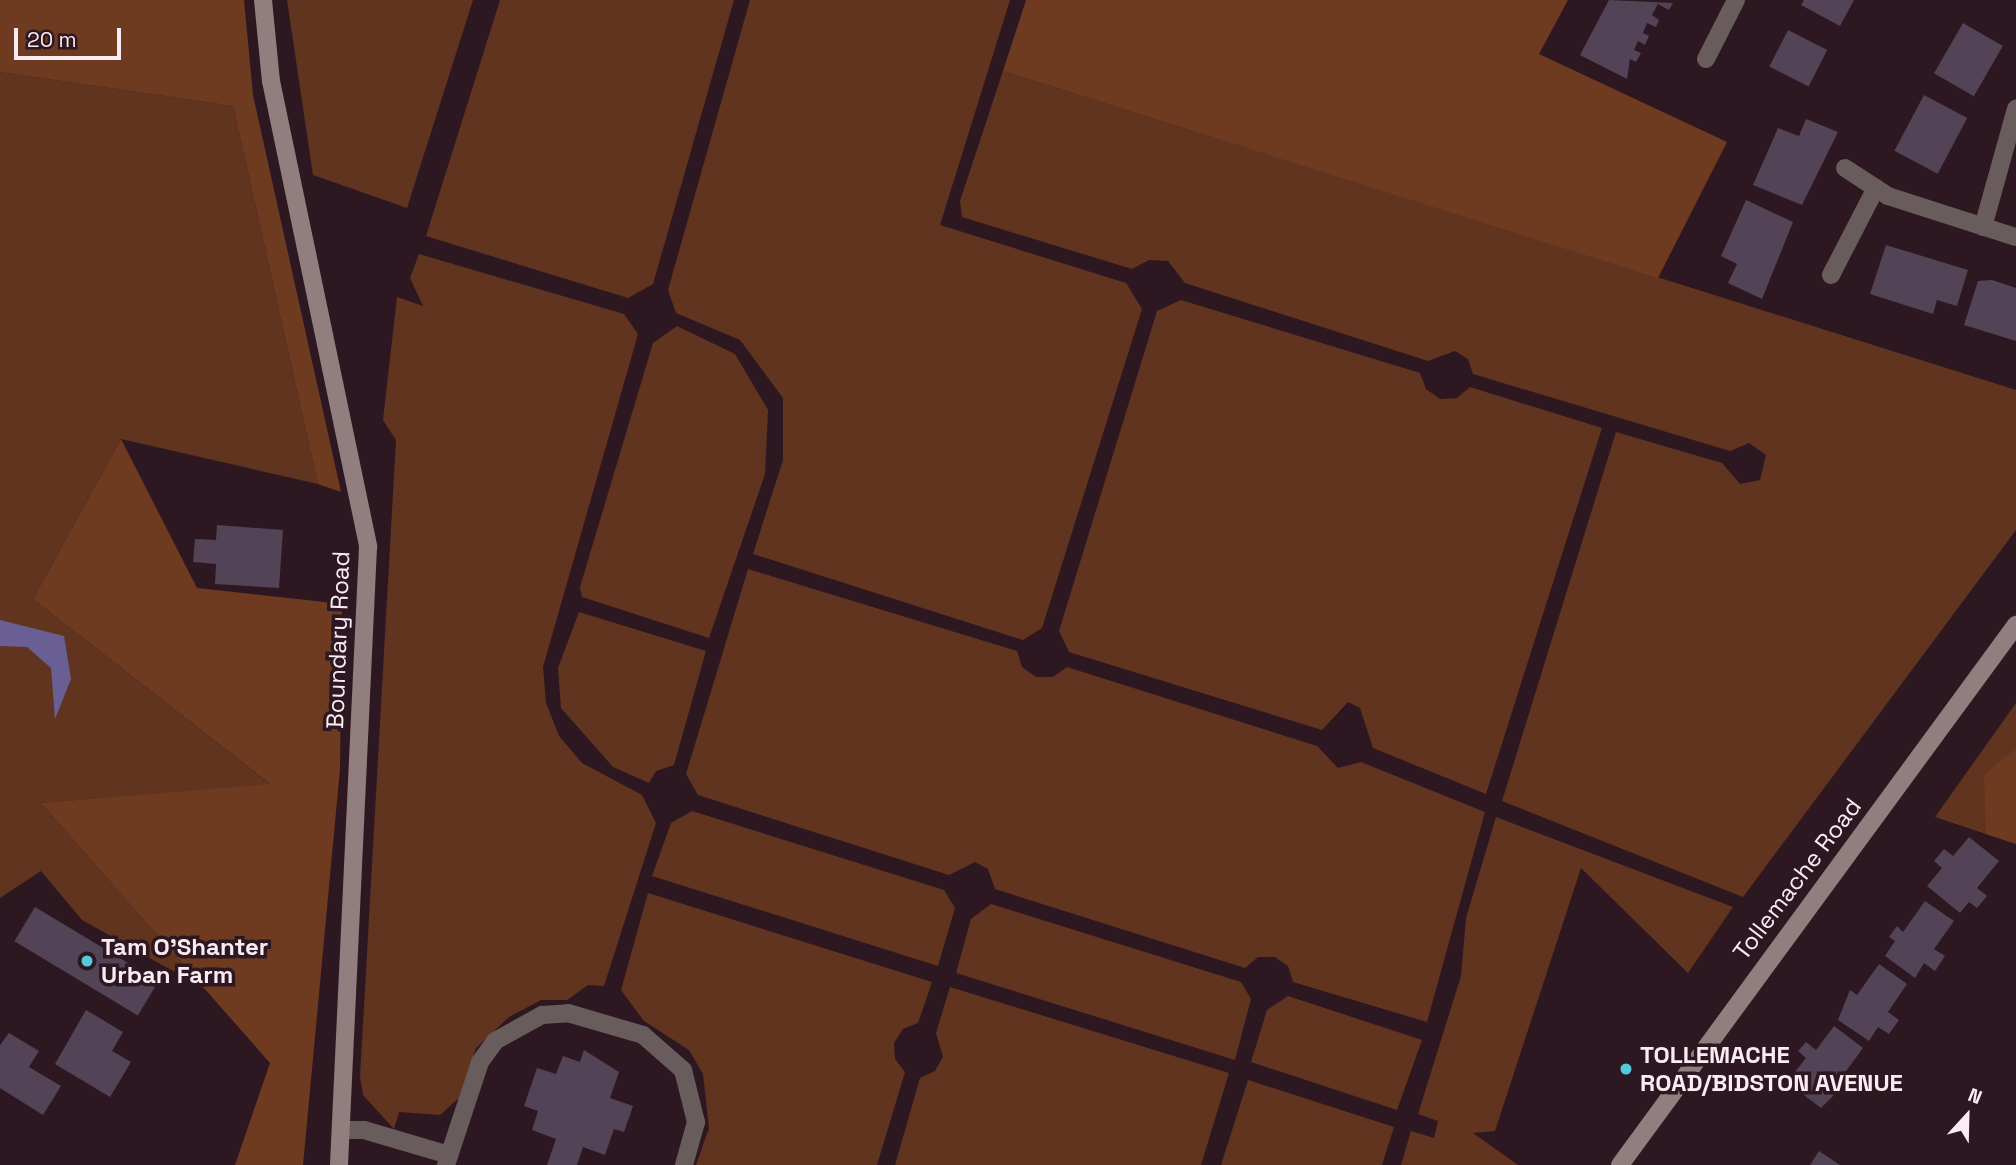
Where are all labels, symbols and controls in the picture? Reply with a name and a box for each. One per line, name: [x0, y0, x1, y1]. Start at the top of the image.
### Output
scale bar: [18, 14, 124, 58]
text: 20 m: [27, 26, 77, 53]
street label: Boundary Road: [320, 550, 356, 730]
street label: Tollemache Road: [1727, 792, 1867, 966]
place label: Tam O'Shanter Urban Farm: [101, 933, 268, 989]
marker: Tam O'Shanter Urban Farm: [79, 953, 95, 969]
place label: TOLLEMACHE ROAD/BIDSTON AVENUE: [1640, 1041, 1903, 1097]
marker: TOLLEMACHE ROAD/BIDSTON AVENUE: [1618, 1061, 1634, 1077]
north arrow: [1932, 1081, 2002, 1151]
text: N: [1964, 1082, 1986, 1110]

